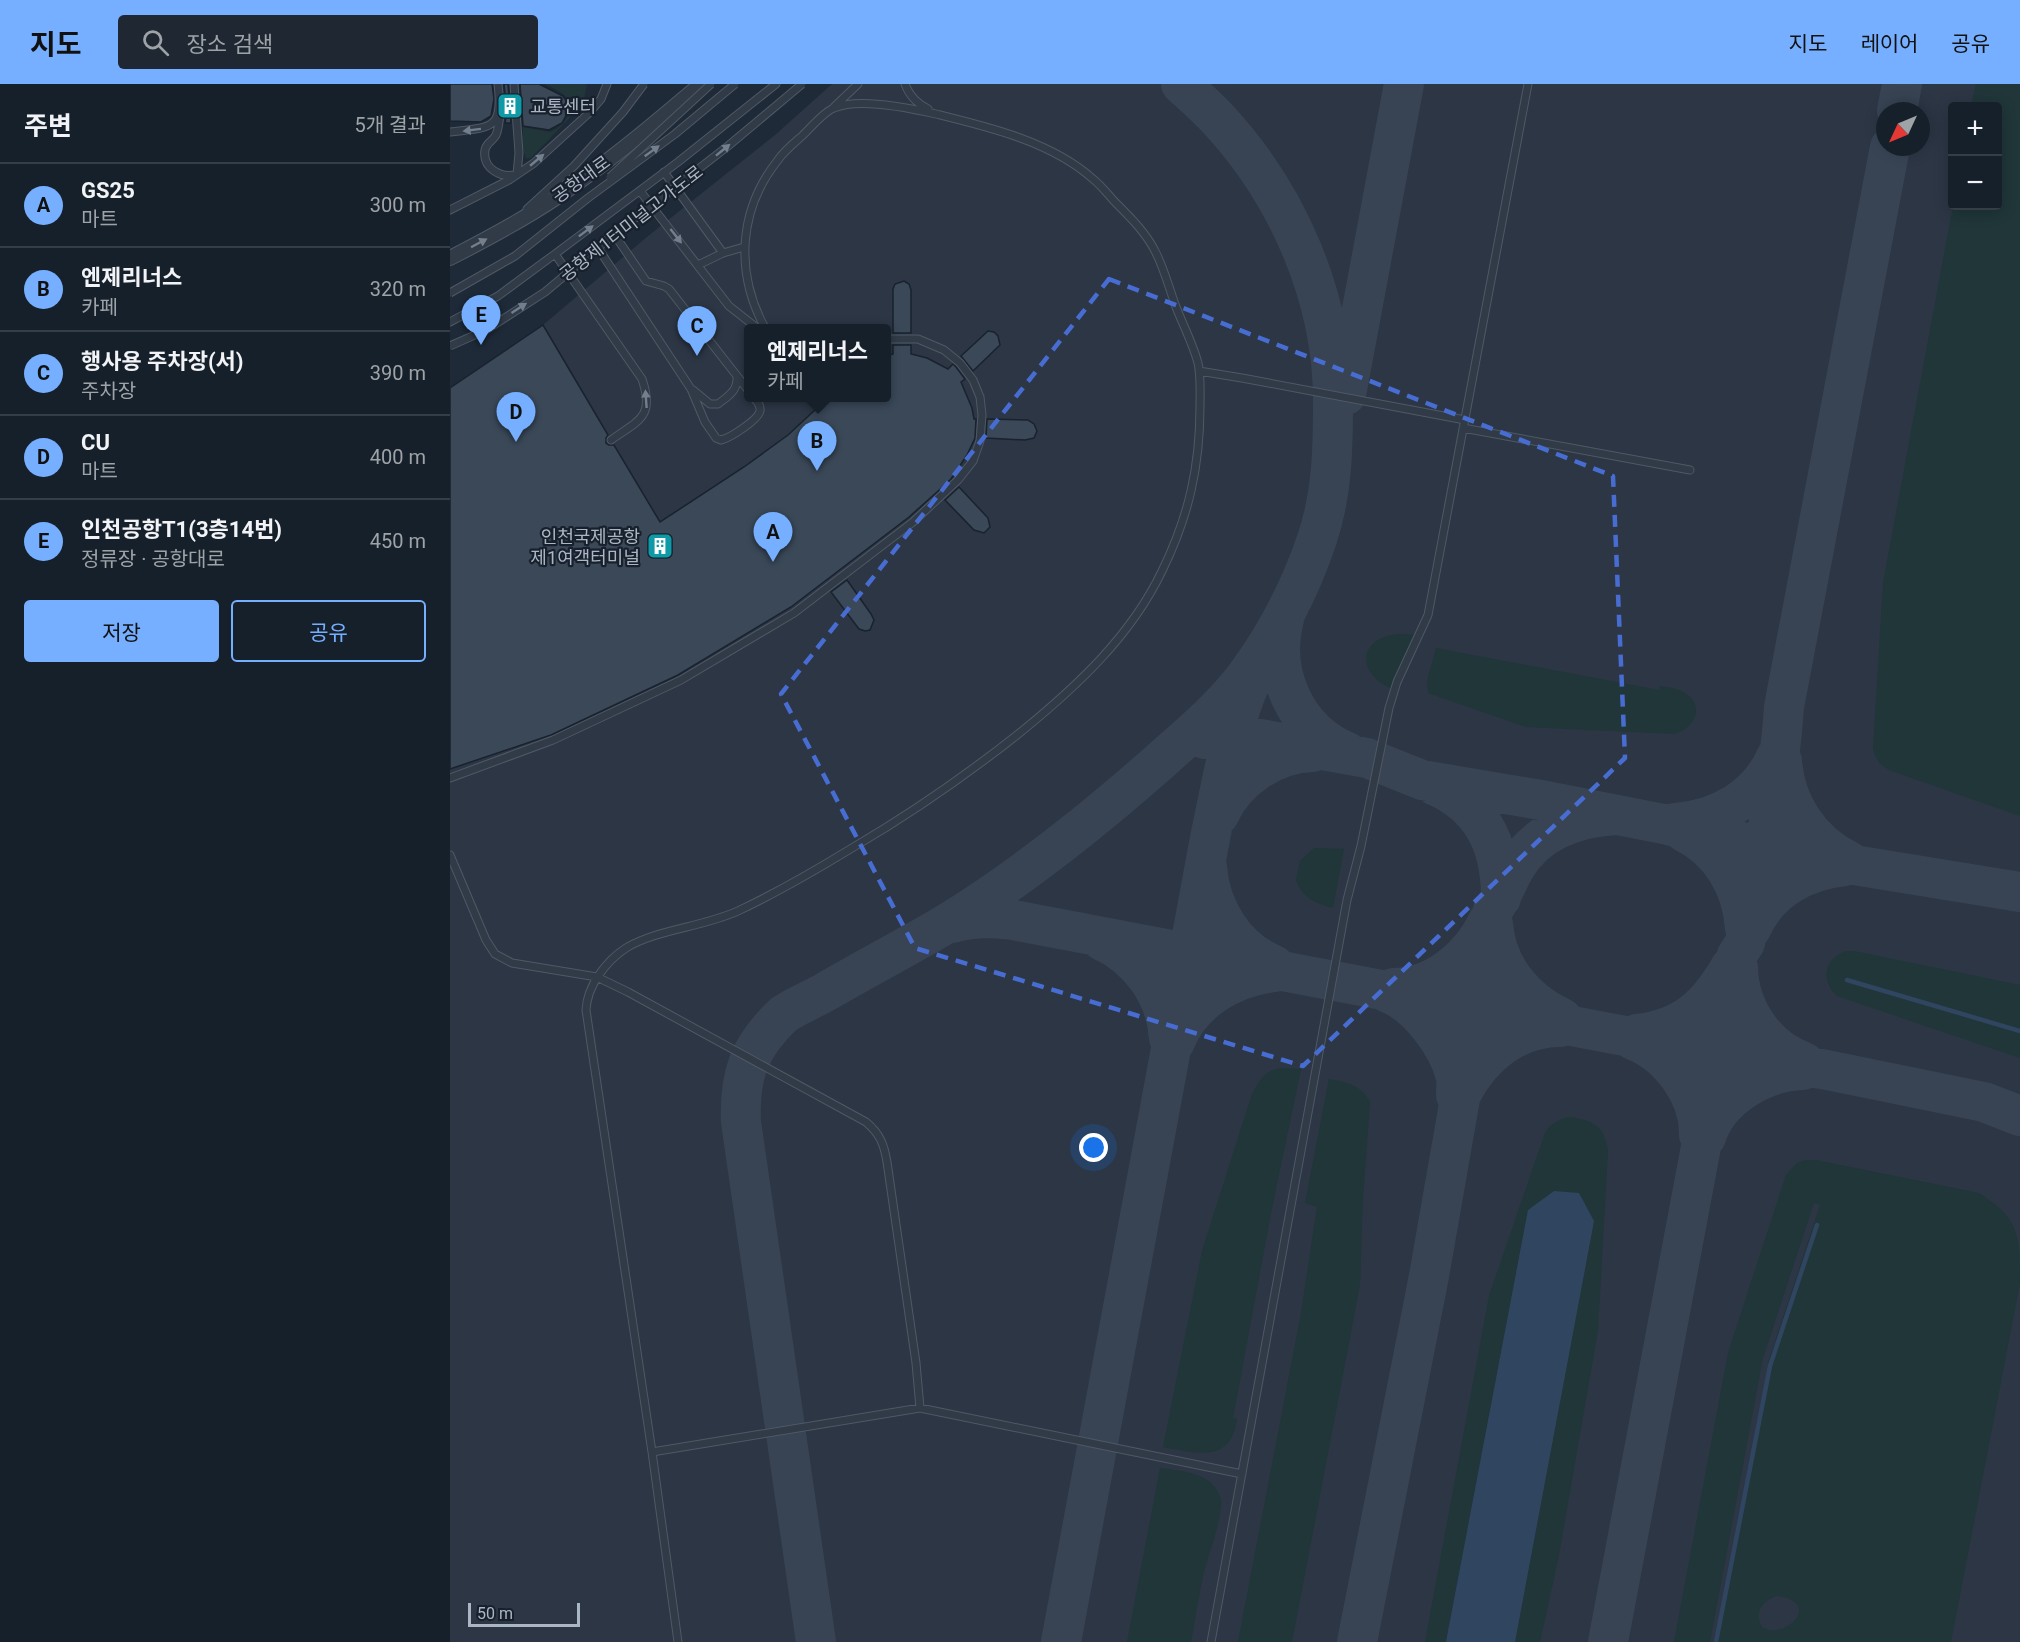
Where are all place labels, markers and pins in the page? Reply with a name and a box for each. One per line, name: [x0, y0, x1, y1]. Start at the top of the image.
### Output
building icon: 교통센터: [495, 91, 525, 121]
place label: 교통센터: [530, 96, 596, 117]
pin: E: [462, 296, 501, 345]
pin: C: [678, 306, 716, 356]
pin: D: [496, 392, 536, 442]
pin: B: [798, 422, 836, 471]
pin: A: [754, 512, 792, 562]
place label: 인천국제공항 제1여객터미널: [531, 526, 640, 568]
building icon: 인천국제공항 제1여객터미널: [645, 531, 675, 561]

